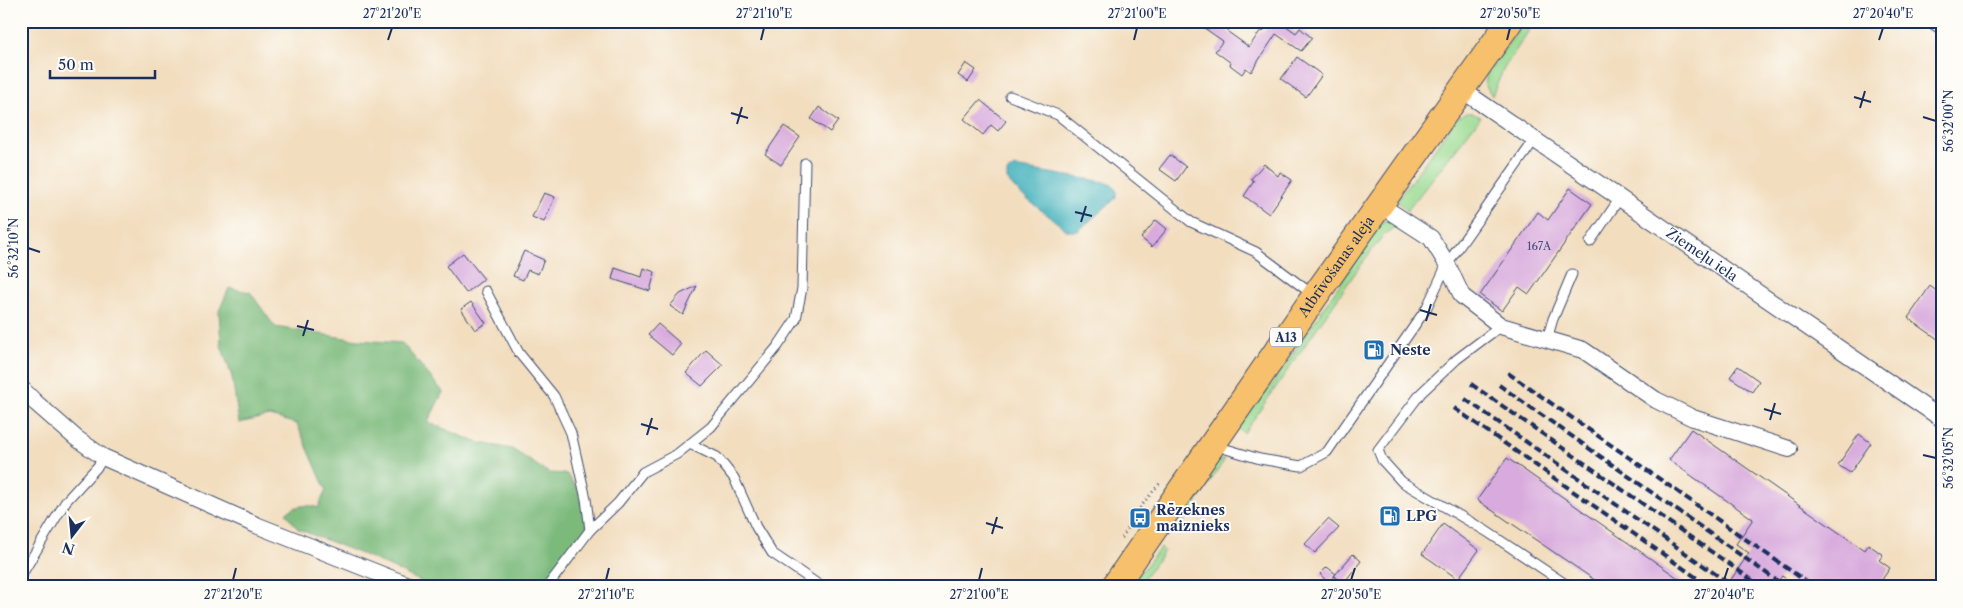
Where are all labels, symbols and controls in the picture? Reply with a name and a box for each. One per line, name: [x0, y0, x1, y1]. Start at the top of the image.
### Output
text: 27°21'20"E: [363, 6, 421, 21]
text: 27°21'10"E: [736, 6, 792, 21]
text: 27°21'00"E: [1107, 6, 1167, 21]
text: 27°20'50"E: [1480, 6, 1540, 21]
text: 27°20'40"E: [1853, 6, 1913, 21]
scale bar: [50, 48, 155, 80]
text: 50 m: [58, 55, 94, 74]
text: 56°32'00"N: [1941, 89, 1956, 152]
street label: Atbrīvošanas aleja: [1294, 212, 1378, 321]
text: 56°32'10"N: [6, 218, 21, 278]
street label: Ziemeļu iela: [1663, 224, 1742, 286]
house number: 167A: [1527, 239, 1552, 253]
road number: A13: [1270, 328, 1302, 347]
fuel station icon: Neste: [1362, 338, 1386, 362]
place label: Neste: [1390, 341, 1431, 359]
text: 56°32'05"N: [1941, 427, 1956, 489]
place label: Rēzeknes maiznieks: [1156, 501, 1230, 535]
fuel station icon: LPG: [1378, 504, 1402, 528]
bus stop icon: Rēzeknes maiznieks: [1128, 506, 1152, 530]
place label: LPG: [1406, 507, 1437, 525]
north arrow: [48, 510, 98, 560]
text: N: [60, 538, 77, 559]
text: 27°21'20"E: [204, 587, 262, 602]
text: 27°21'10"E: [578, 587, 634, 602]
text: 27°21'00"E: [949, 587, 1009, 602]
text: 27°20'50"E: [1321, 587, 1381, 602]
text: 27°20'40"E: [1694, 587, 1754, 602]

